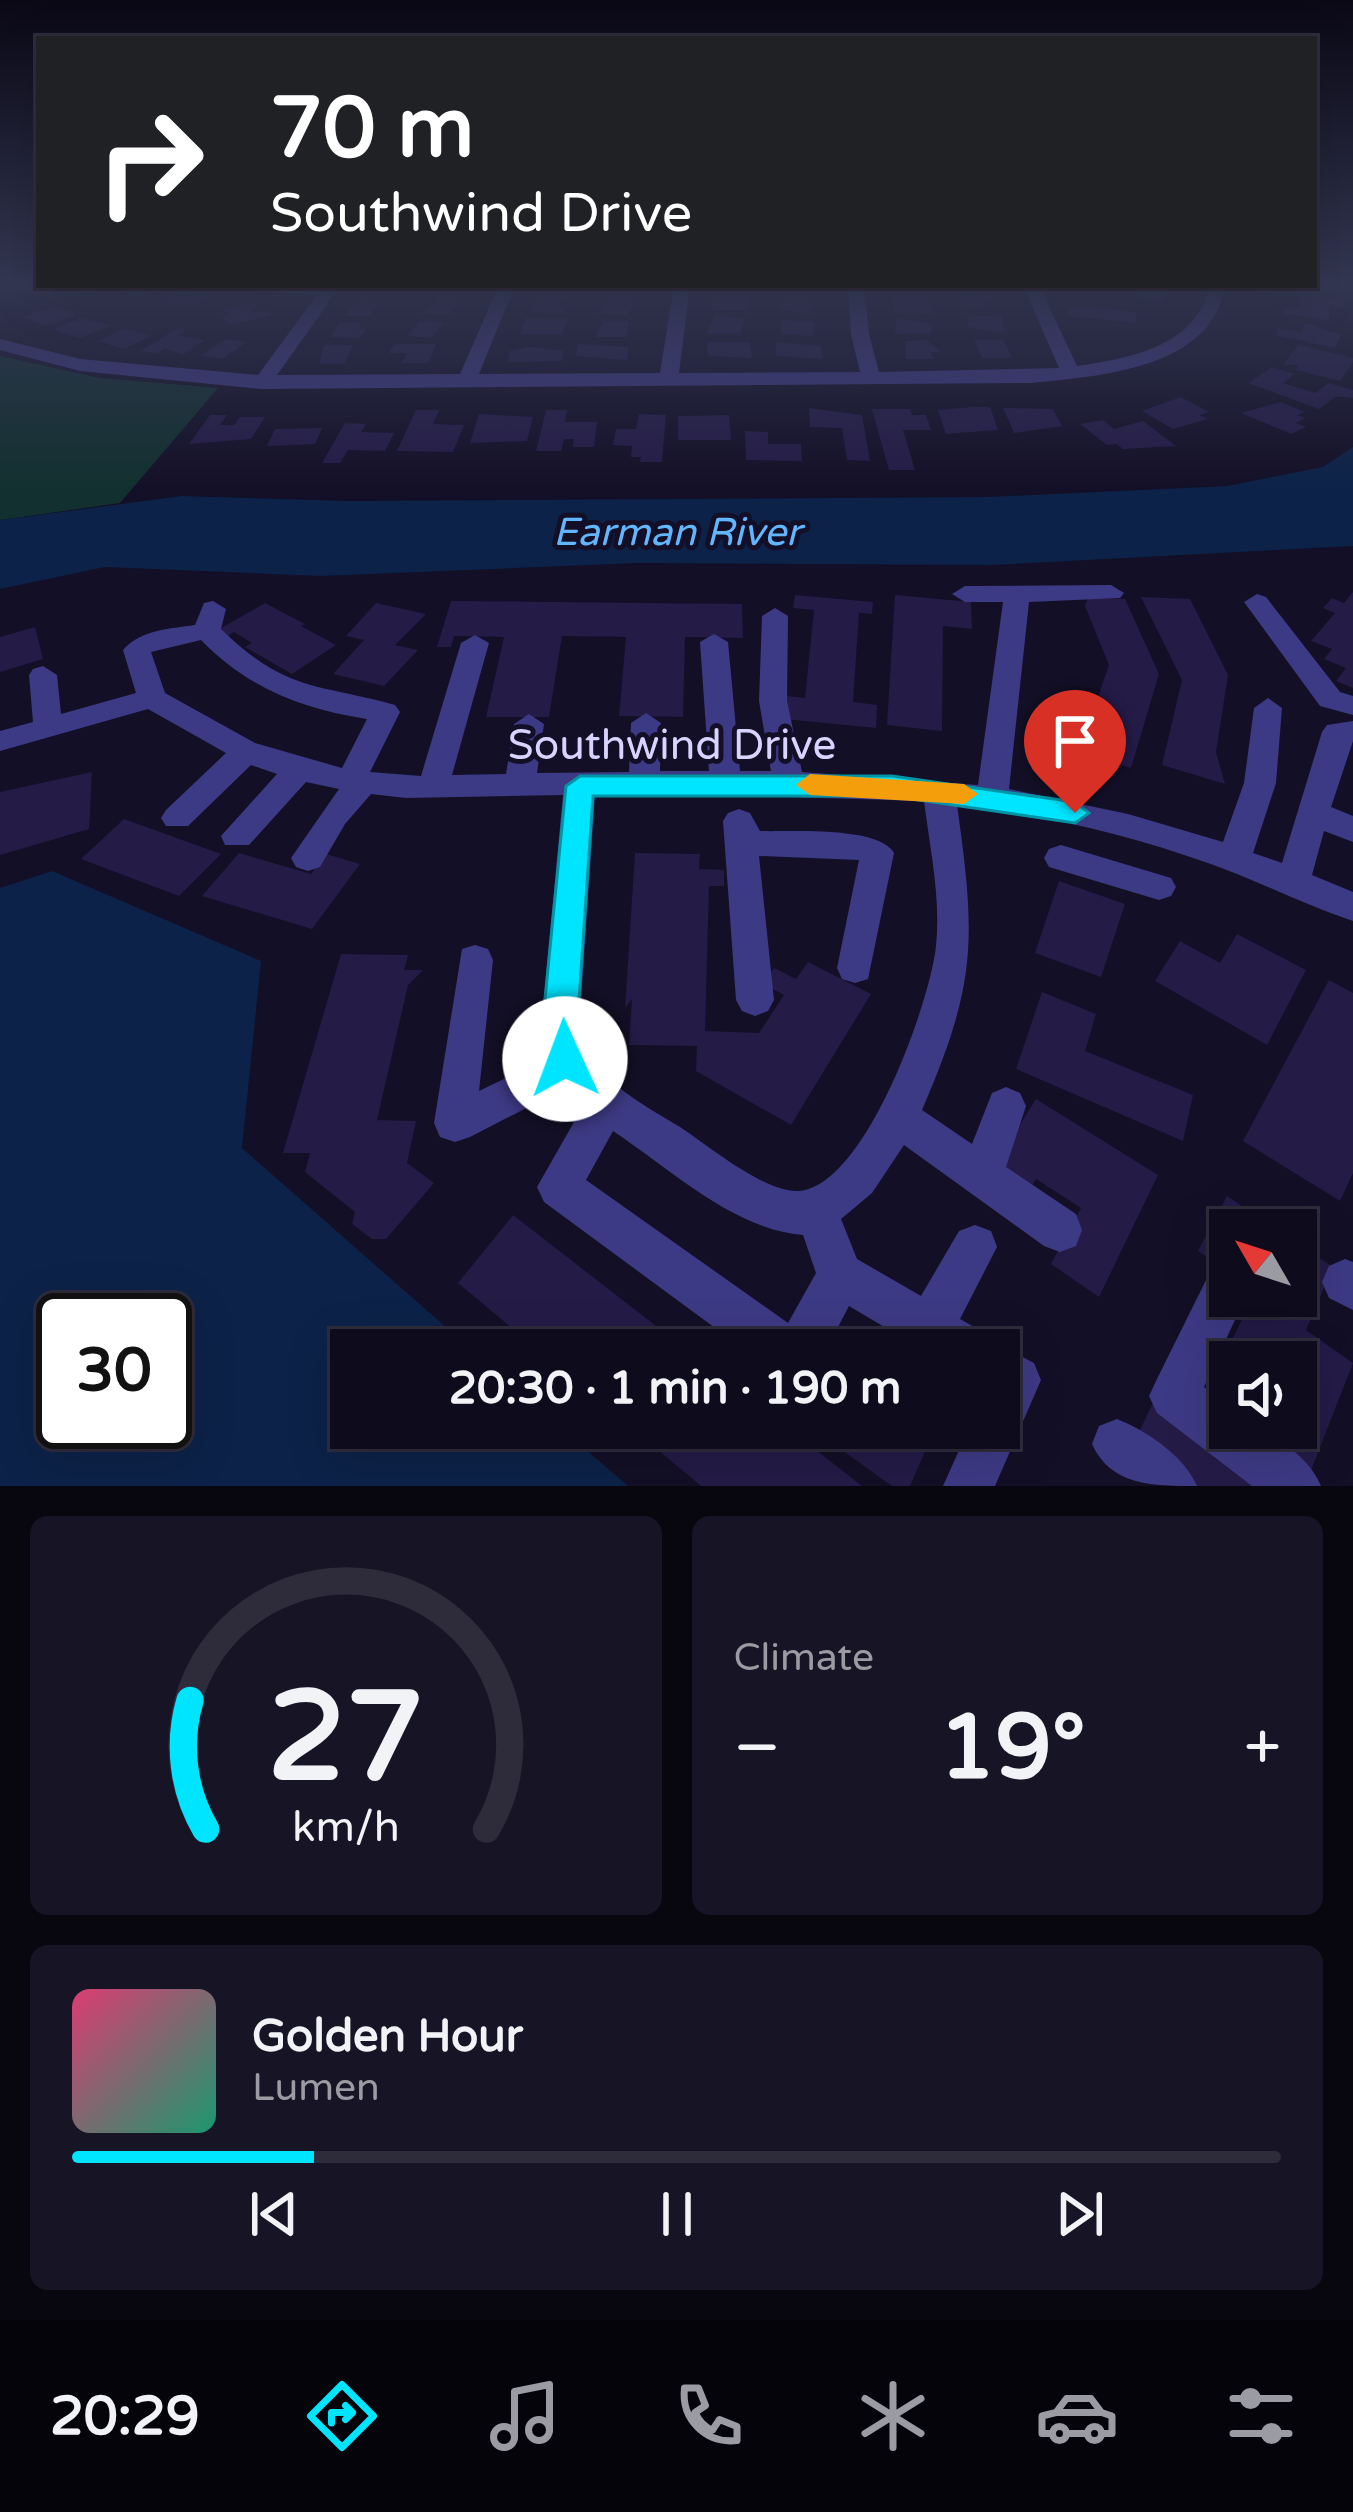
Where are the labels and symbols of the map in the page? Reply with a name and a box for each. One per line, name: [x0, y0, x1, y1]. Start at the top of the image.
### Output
water label: Earman River: [553, 509, 806, 556]
pin: [1024, 690, 1126, 813]
street label: Southwind Drive: [508, 720, 836, 771]
position arrow: [502, 996, 628, 1122]
north arrow: [1209, 1209, 1317, 1317]
speed limit sign: 30: [36, 1293, 192, 1449]

